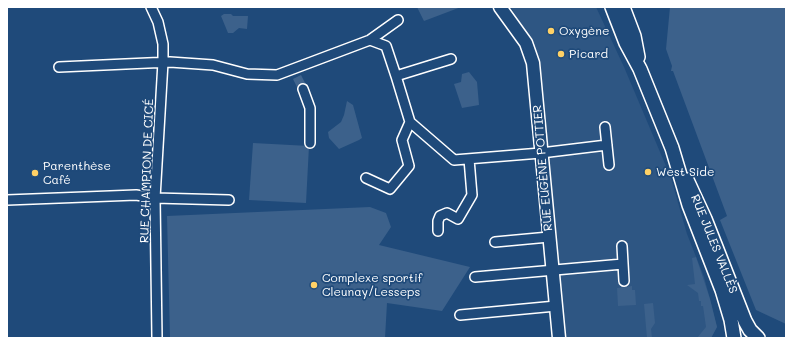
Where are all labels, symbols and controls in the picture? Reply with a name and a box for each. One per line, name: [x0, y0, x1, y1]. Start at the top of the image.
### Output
place label: Oxygène: [559, 24, 609, 38]
marker: Oxygène: [546, 26, 556, 36]
place label: Picard: [569, 47, 608, 61]
marker: Picard: [556, 49, 566, 59]
street label: RUE CHAMPION DE CICÉ: [137, 99, 157, 243]
street label: RUE EUGÈNE POTTIER: [530, 104, 556, 232]
place label: Parenthèse Café: [43, 159, 111, 187]
place label: West Side: [656, 165, 714, 179]
marker: West Side: [643, 167, 653, 177]
marker: Parenthèse Café: [30, 168, 40, 178]
street label: RUE JULES VALLÈS: [688, 193, 740, 295]
place label: Complexe sportif Cleunay/Lesseps: [322, 271, 422, 299]
marker: Complexe sportif Cleunay/Lesseps: [309, 280, 319, 290]

